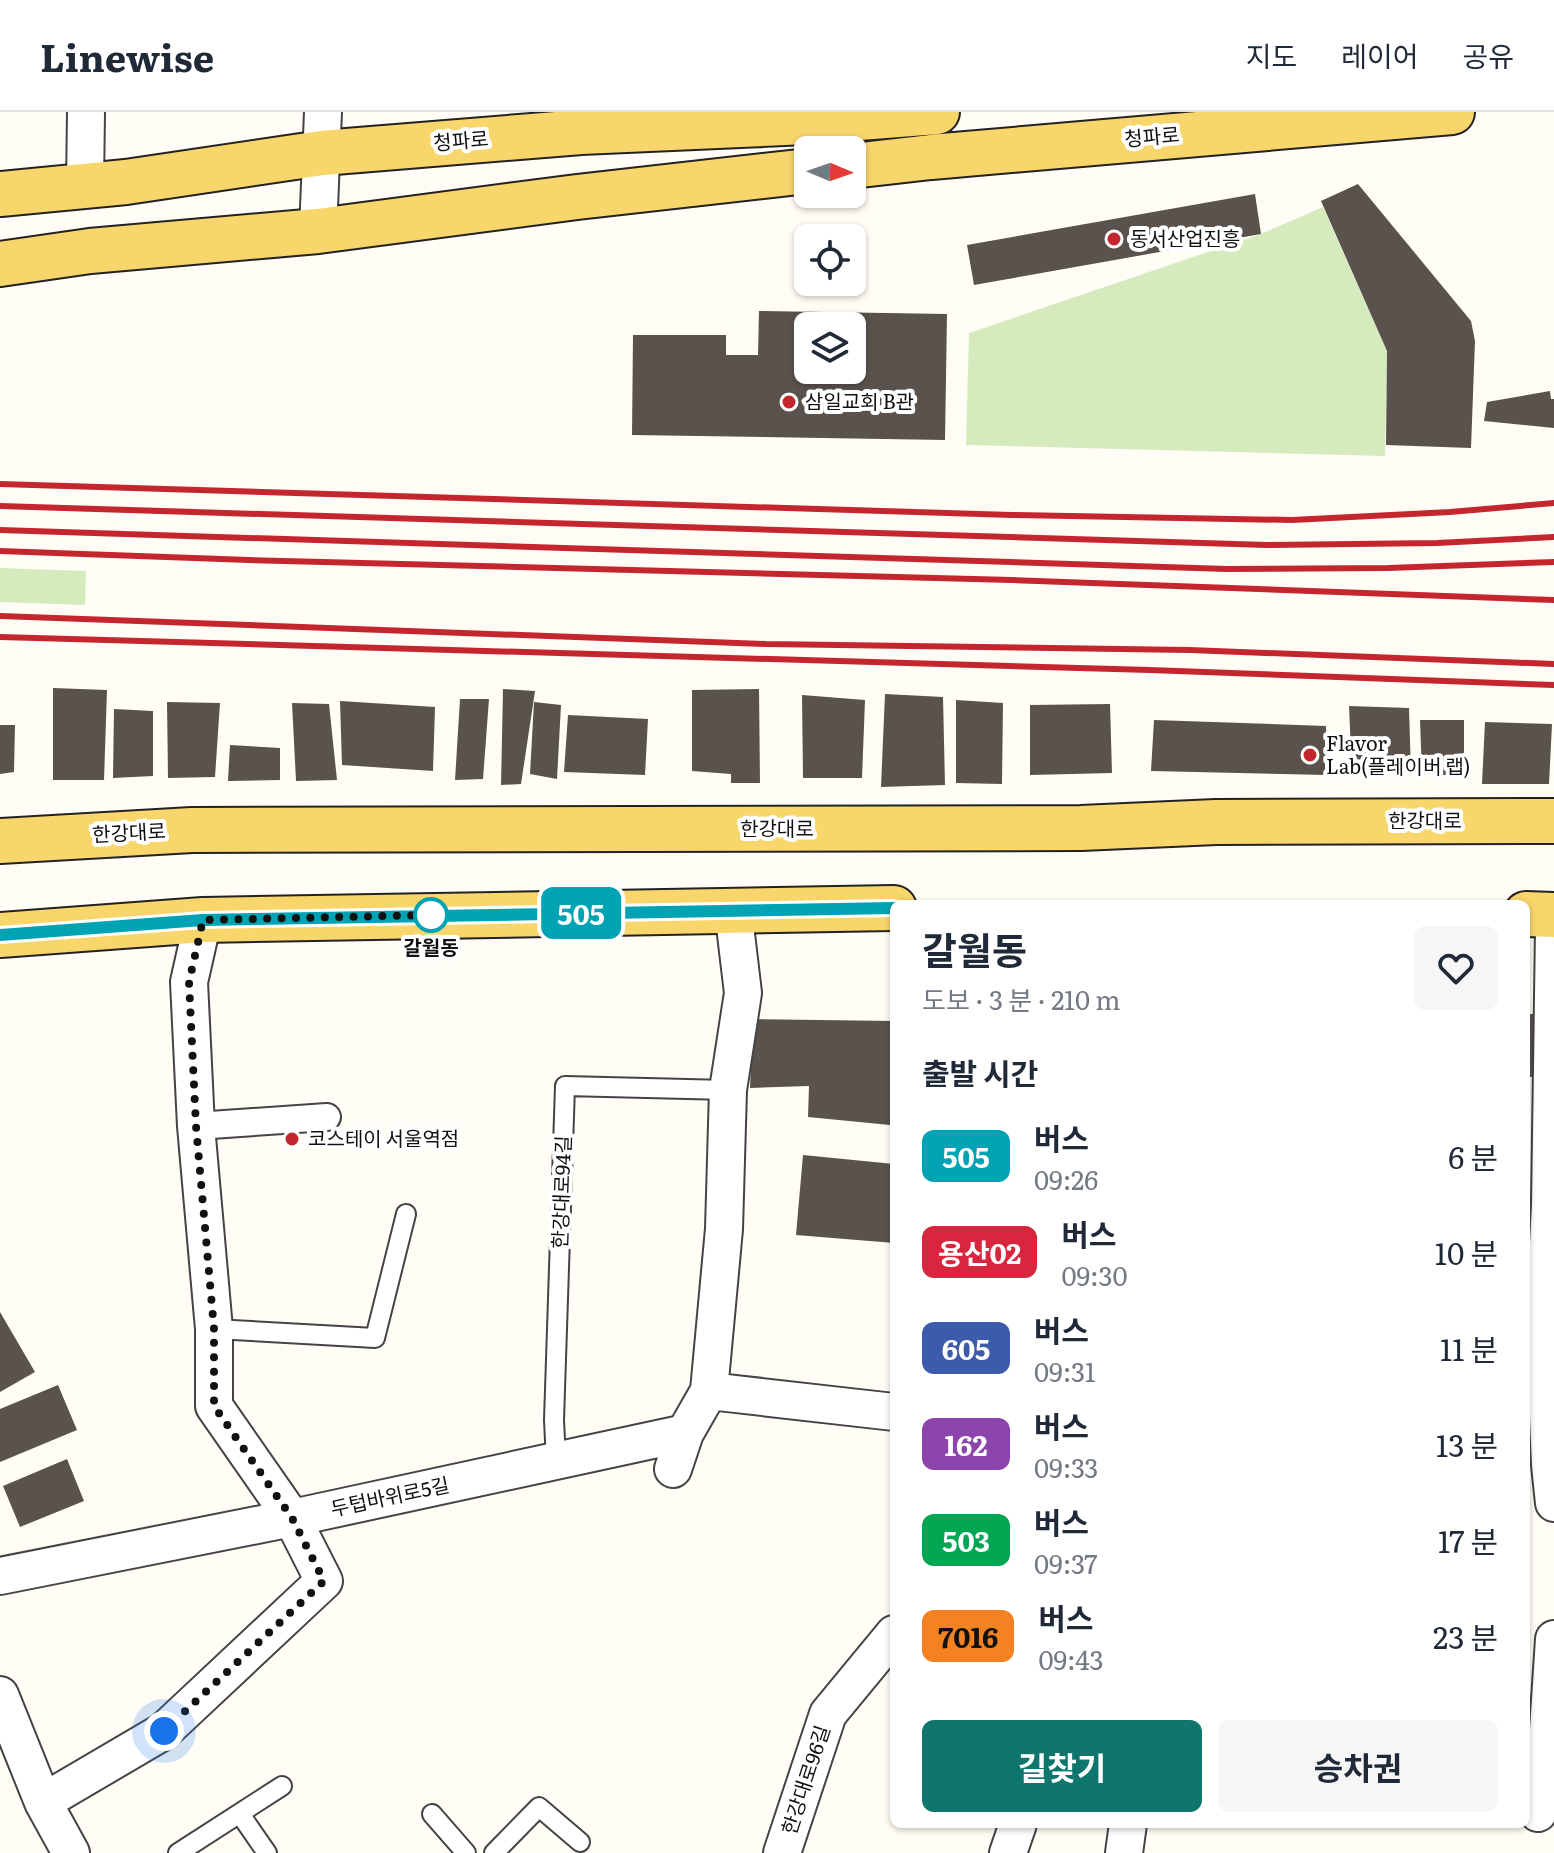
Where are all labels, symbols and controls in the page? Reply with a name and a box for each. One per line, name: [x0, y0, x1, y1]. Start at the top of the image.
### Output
text: Linewise: [40, 27, 214, 84]
text: 지도: [1246, 34, 1297, 76]
text: 레이어: [1341, 34, 1418, 76]
text: 공유: [1462, 34, 1514, 76]
street label: 청파로: [1123, 118, 1181, 152]
street label: 청파로: [432, 122, 490, 156]
north arrow: [794, 136, 866, 208]
map controls: [794, 136, 866, 384]
place label: 동서산업진흥: [1130, 222, 1240, 252]
button: locate: [794, 224, 866, 296]
marker: 동서산업진흥: [1105, 230, 1123, 248]
button: layers: [794, 312, 866, 384]
place label: 삼일교회 B관: [805, 385, 914, 415]
marker: 삼일교회 B관: [780, 393, 798, 411]
place label: Flavor Lab(플레이버 랩): [1326, 727, 1470, 780]
marker: Flavor Lab(플레이버 랩): [1301, 746, 1319, 764]
street label: 한강대로: [1388, 804, 1462, 834]
street label: 한강대로: [740, 812, 814, 842]
street label: 한강대로: [91, 814, 166, 848]
line badge: 505: [535, 887, 627, 939]
text: 505: [557, 892, 605, 934]
marker: 갈월동: [414, 898, 448, 932]
text: 갈월동: [922, 920, 1027, 977]
button: heart: [1414, 926, 1498, 1010]
place label: 갈월동: [403, 931, 459, 961]
text: 도보 · 3 분 · 210 m: [922, 979, 1120, 1018]
text: 출발 시간: [922, 1050, 1038, 1094]
text: 버스: [1034, 1115, 1089, 1159]
place label: 코스테이 서울역점: [308, 1122, 459, 1152]
marker: 코스테이 서울역점: [283, 1130, 301, 1148]
text: 6 분: [1448, 1134, 1498, 1178]
street label: 한강대로94길: [543, 1135, 577, 1249]
text: 505: [942, 1135, 990, 1177]
text: 09:26: [1034, 1159, 1098, 1198]
text: 버스: [1061, 1211, 1117, 1255]
text: 10 분: [1435, 1230, 1498, 1274]
text: 용산02: [938, 1231, 1021, 1273]
text: 09:30: [1061, 1255, 1128, 1294]
text: 버스: [1034, 1307, 1089, 1351]
text: 11 분: [1440, 1326, 1498, 1370]
text: 605: [942, 1327, 990, 1369]
text: 09:31: [1034, 1351, 1096, 1390]
text: 버스: [1034, 1403, 1089, 1447]
text: 13 분: [1436, 1422, 1498, 1466]
text: 162: [945, 1423, 987, 1465]
text: 09:33: [1034, 1447, 1098, 1486]
street label: 두텁바위로5길: [328, 1468, 452, 1522]
text: 버스: [1034, 1499, 1089, 1543]
text: 17 분: [1438, 1518, 1498, 1562]
text: 503: [942, 1519, 990, 1561]
text: 09:37: [1034, 1543, 1098, 1582]
text: 버스: [1038, 1595, 1094, 1639]
text: 23 분: [1433, 1614, 1498, 1658]
text: 7016: [938, 1615, 998, 1657]
text: 09:43: [1038, 1639, 1104, 1678]
your location: [144, 1711, 184, 1751]
button: 길찾기: [922, 1720, 1202, 1812]
button: 승차권: [1218, 1720, 1498, 1812]
street label: 한강대로96길: [772, 1721, 836, 1838]

